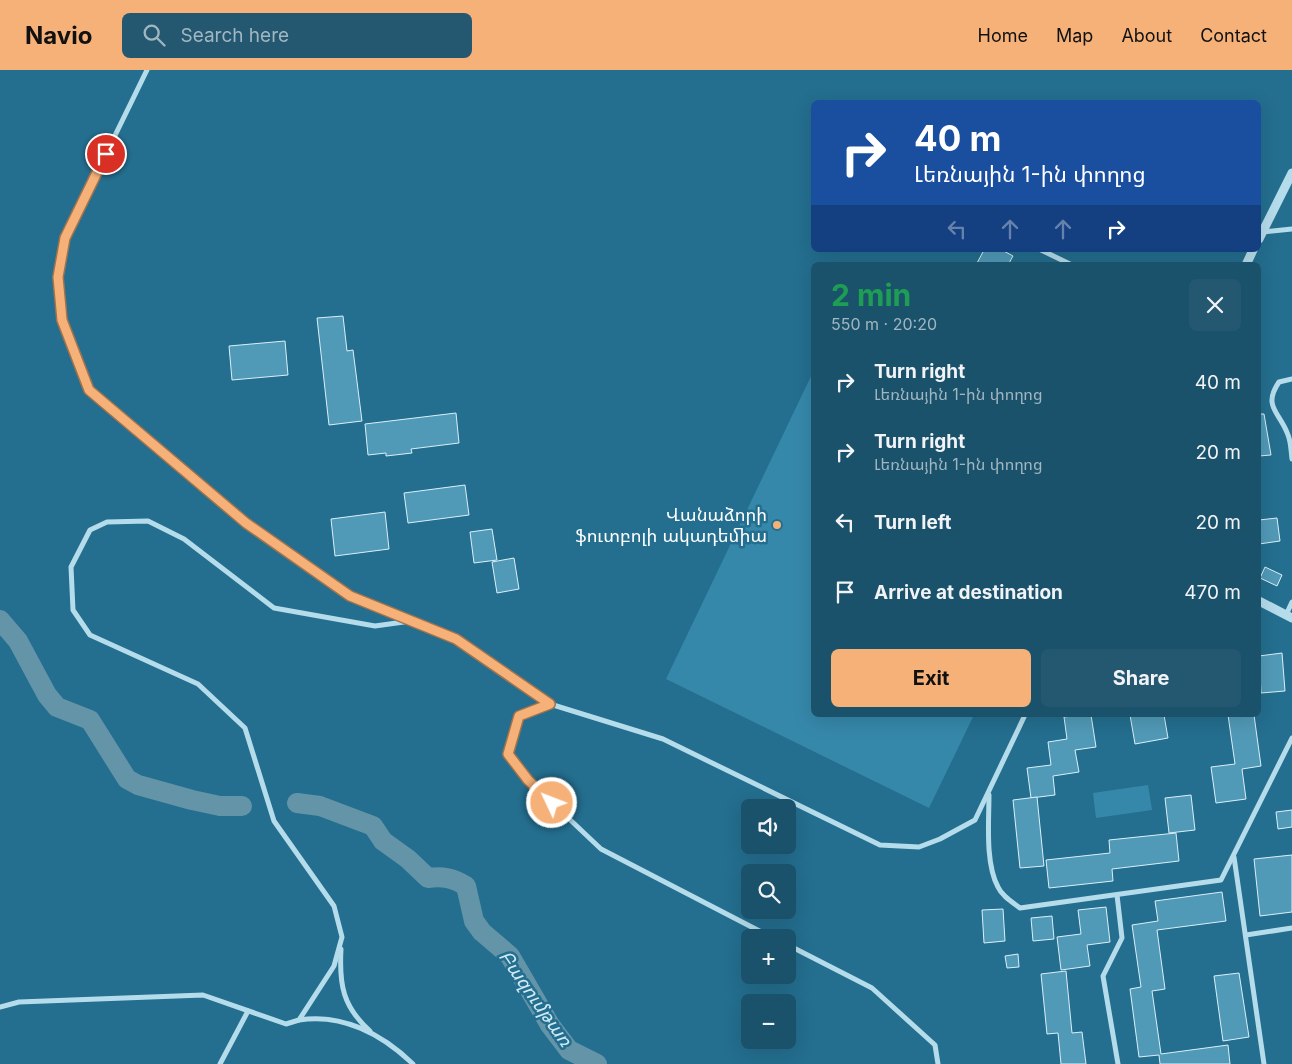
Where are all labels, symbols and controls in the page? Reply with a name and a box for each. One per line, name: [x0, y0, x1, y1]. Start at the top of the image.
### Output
search box: [122, 13, 472, 58]
text: Navio: [25, 21, 92, 50]
icon: search: [140, 21, 168, 49]
text: Search here: [180, 24, 289, 47]
text: Home: [978, 25, 1028, 46]
text: Map: [1056, 25, 1093, 46]
text: About: [1121, 25, 1172, 46]
text: Contact: [1200, 25, 1267, 46]
text: 40 m: [914, 117, 1002, 159]
icon: right: [831, 120, 896, 185]
pin: [85, 133, 127, 175]
icon: arrive: [92, 140, 120, 168]
text: Լեռնային 1-ին փողոց: [914, 161, 1146, 187]
icon: left: [943, 215, 971, 243]
icon: ahead: [996, 215, 1024, 243]
icon: ahead: [1049, 215, 1077, 243]
icon: right: [1102, 215, 1130, 243]
text: 2 min: [831, 277, 911, 313]
button: close: [1189, 279, 1241, 331]
text: 550 m · 20:20: [831, 314, 937, 334]
text: Turn right: [874, 360, 965, 383]
icon: right: [831, 368, 859, 396]
text: 40 m: [1195, 371, 1241, 394]
text: Լեռնային 1-ին փողոց: [874, 384, 1043, 404]
text: Turn right: [874, 430, 965, 453]
icon: right: [831, 438, 859, 466]
text: 20 m: [1195, 441, 1241, 464]
text: Լեռնային 1-ին փողոց: [874, 454, 1043, 474]
place label: Վանաձորի ֆուտբոլի ակադեմիա: [575, 504, 767, 546]
icon: left: [831, 508, 859, 536]
text: Turn left: [874, 511, 952, 534]
text: 20 m: [1195, 511, 1241, 534]
marker: Վանաձորի ֆուտբոլի ակադեմիա: [771, 519, 783, 531]
icon: arrive: [831, 578, 859, 606]
text: Arrive at destination: [874, 581, 1063, 604]
text: 470 m: [1184, 581, 1241, 604]
button: Exit: [831, 649, 1031, 707]
button: Share: [1041, 649, 1241, 707]
position arrow: [525, 776, 577, 828]
map controls: [741, 799, 796, 1049]
button: sound: [741, 799, 796, 854]
button: search: [741, 864, 796, 919]
button: +: [741, 929, 796, 984]
water label: Բազումթառ: [494, 946, 577, 1051]
button: −: [741, 994, 796, 1049]

